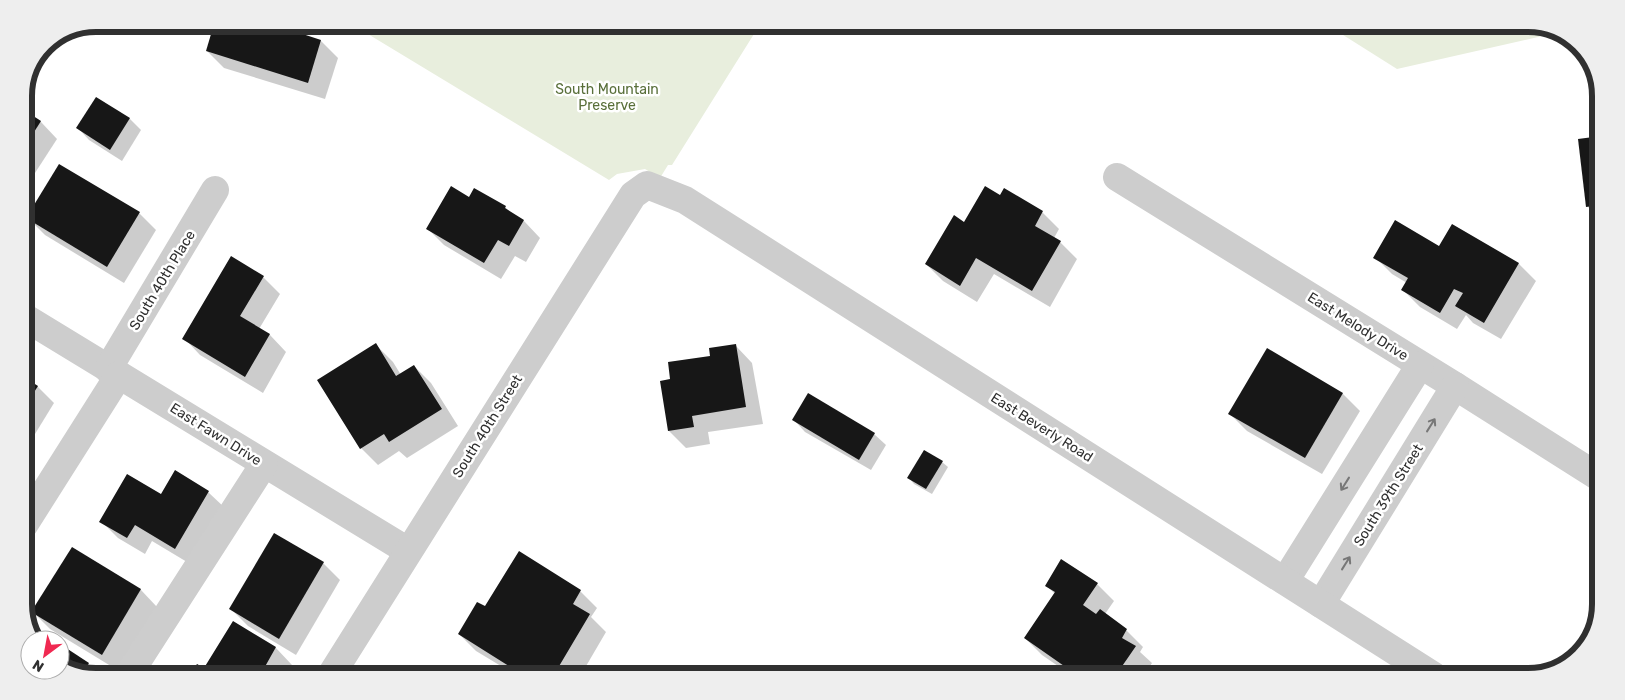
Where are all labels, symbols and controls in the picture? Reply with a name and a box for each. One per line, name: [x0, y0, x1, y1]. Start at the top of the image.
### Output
park label: South Mountain Preserve: [555, 81, 659, 114]
street label: South 40th Place: [126, 227, 199, 333]
street label: East Melody Drive: [1304, 289, 1411, 364]
street label: South 40th Street: [449, 371, 526, 481]
street label: East Beverly Road: [988, 389, 1096, 466]
street label: East Fawn Drive: [167, 400, 265, 469]
one-way arrow: [1426, 419, 1436, 433]
street label: South 39th Street: [1350, 441, 1427, 549]
one-way arrow: [1340, 476, 1350, 490]
one-way arrow: [1342, 556, 1352, 570]
north arrow: [20, 630, 70, 680]
text: N: [30, 656, 47, 675]

